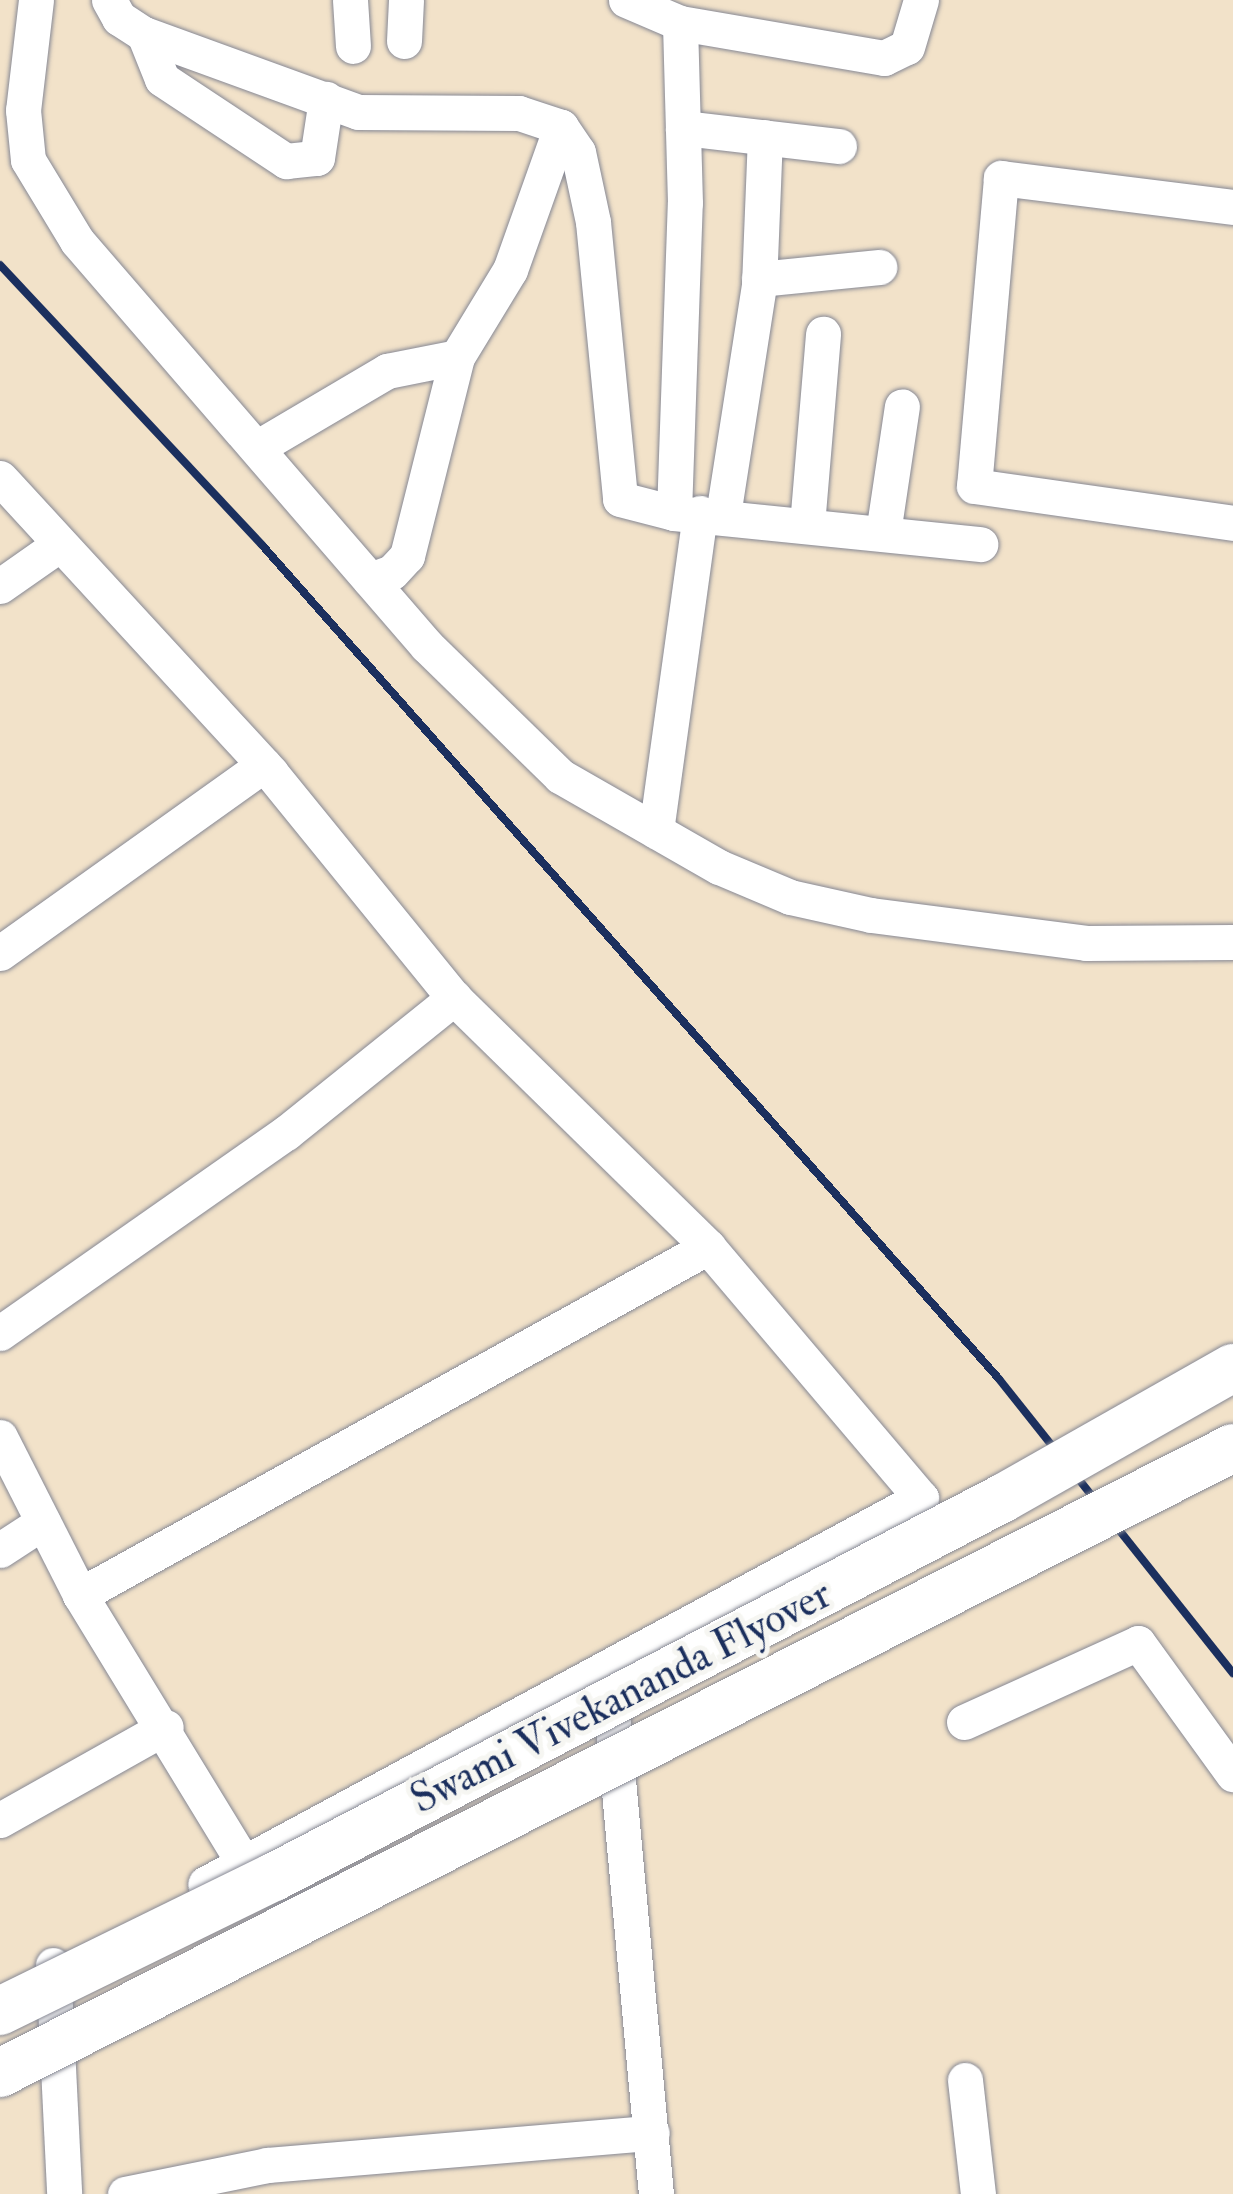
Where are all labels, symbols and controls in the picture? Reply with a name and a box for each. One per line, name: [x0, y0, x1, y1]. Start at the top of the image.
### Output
street label: Swami Vivekananda Flyover: [403, 1569, 839, 1825]

